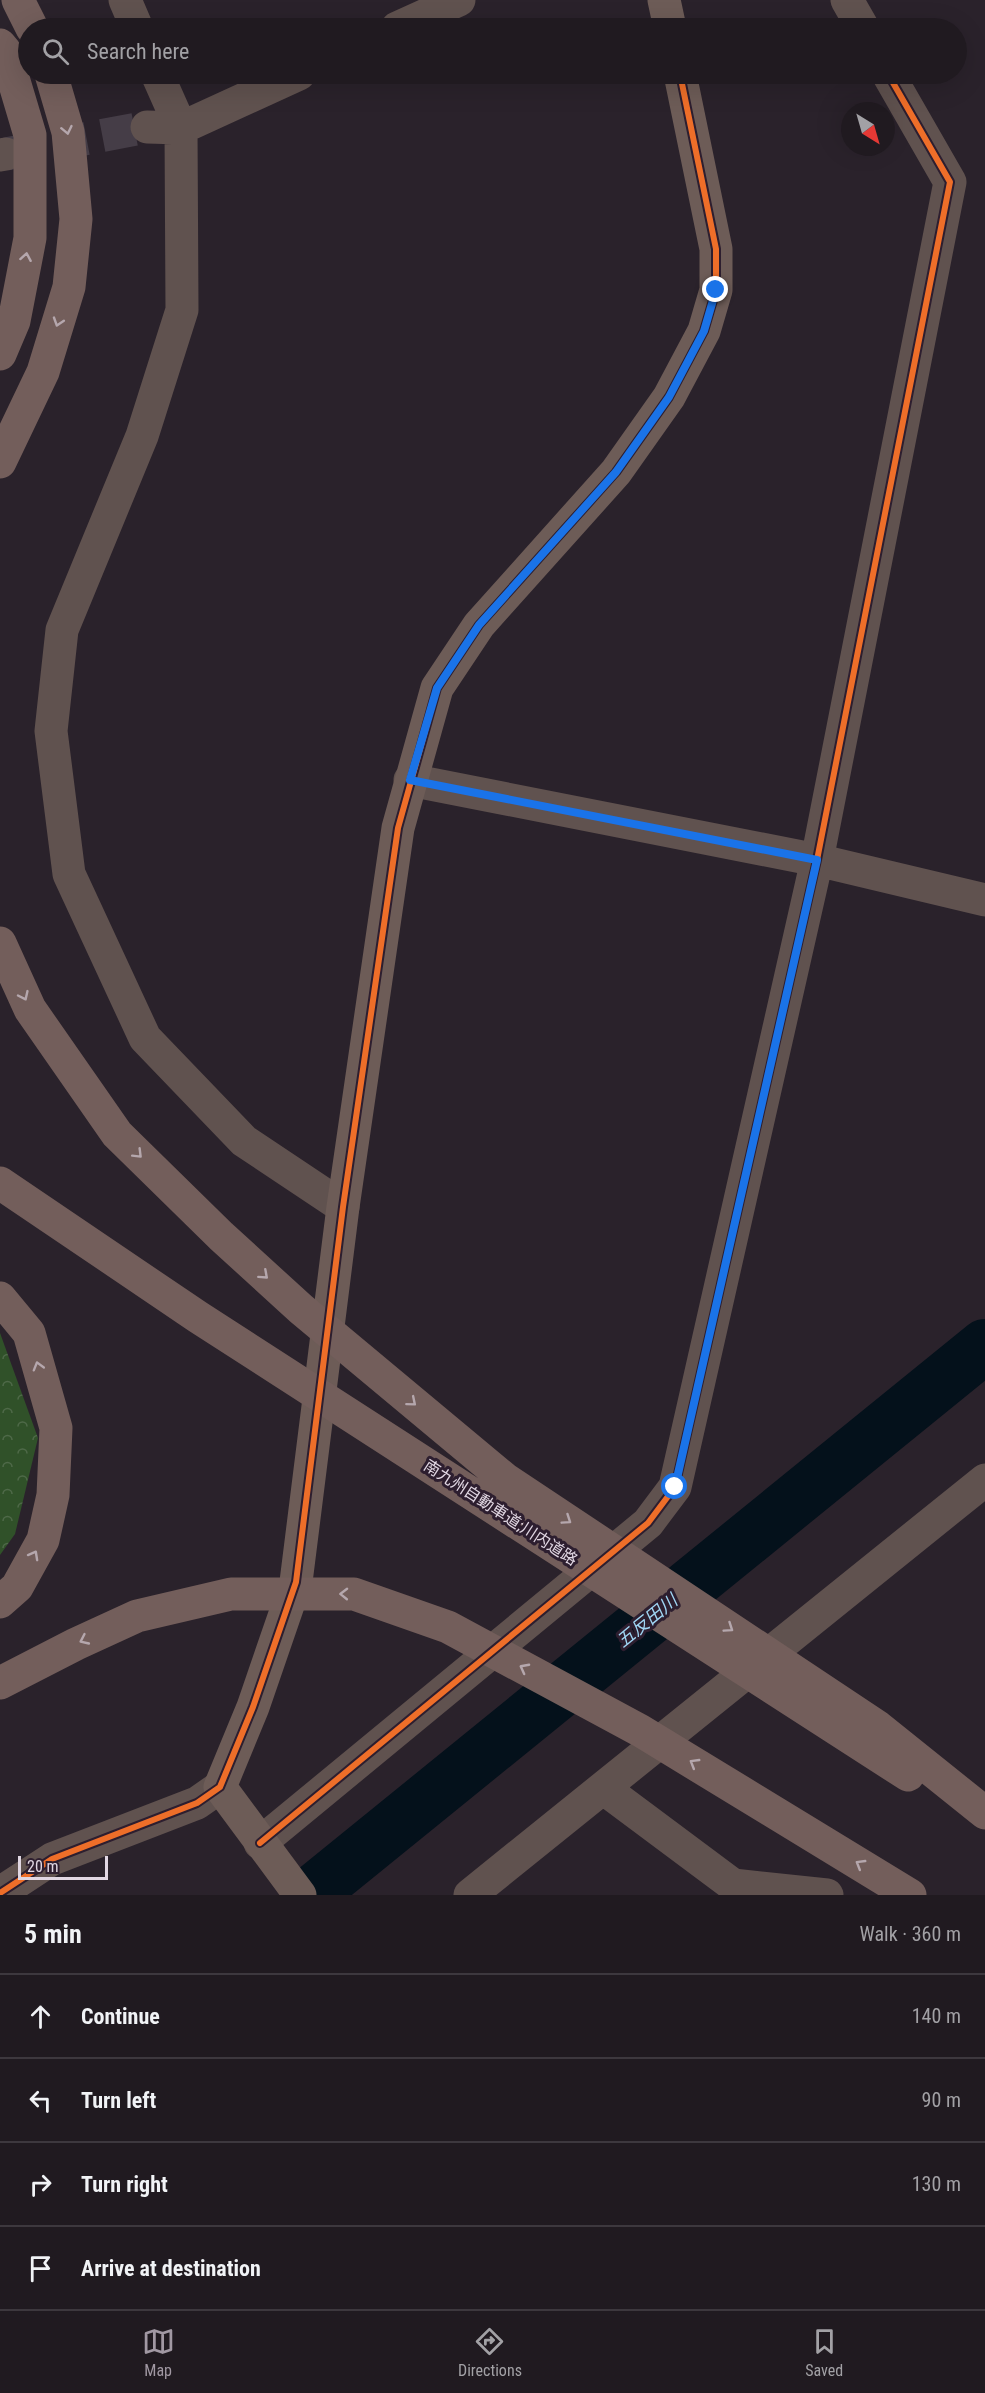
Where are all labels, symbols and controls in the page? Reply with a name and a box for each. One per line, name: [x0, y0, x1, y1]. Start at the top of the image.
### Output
search box: [18, 18, 967, 84]
icon: search: [39, 35, 72, 68]
text: Search here: [87, 39, 189, 64]
north arrow: [841, 102, 895, 156]
one-way arrow: [60, 125, 73, 135]
one-way arrow: [19, 253, 32, 263]
route end: [702, 276, 728, 302]
one-way arrow: [53, 316, 65, 327]
one-way arrow: [17, 989, 29, 1000]
one-way arrow: [130, 1146, 141, 1157]
one-way arrow: [257, 1268, 268, 1279]
one-way arrow: [33, 1361, 45, 1372]
one-way arrow: [405, 1394, 416, 1405]
street label: 南九州自動車道;川内道路: [420, 1456, 581, 1569]
route start: [661, 1473, 687, 1499]
one-way arrow: [560, 1513, 571, 1524]
one-way arrow: [27, 1551, 39, 1561]
one-way arrow: [340, 1588, 349, 1601]
water label: 五反田川: [612, 1589, 683, 1651]
one-way arrow: [723, 1621, 734, 1632]
one-way arrow: [79, 1633, 90, 1645]
one-way arrow: [519, 1664, 530, 1675]
one-way arrow: [690, 1758, 700, 1770]
scale bar: [18, 1853, 108, 1880]
text: 20 m: [27, 1857, 59, 1876]
one-way arrow: [856, 1860, 866, 1872]
text: 5 min: [24, 1919, 82, 1949]
text: Walk · 360 m: [860, 1922, 961, 1946]
icon: ahead: [24, 2000, 57, 2033]
text: Continue: [81, 2004, 160, 2029]
text: 140 m: [912, 2004, 961, 2028]
icon: left: [24, 2084, 57, 2117]
text: Turn left: [81, 2088, 156, 2113]
text: 90 m: [922, 2088, 961, 2112]
icon: right: [24, 2168, 57, 2201]
text: Turn right: [81, 2172, 168, 2197]
text: 130 m: [912, 2172, 961, 2196]
icon: arrive: [24, 2252, 57, 2285]
text: Arrive at destination: [81, 2256, 261, 2281]
tab: Map: [142, 2325, 175, 2380]
tab: Directions: [458, 2325, 522, 2380]
tab: Saved: [805, 2325, 843, 2380]

